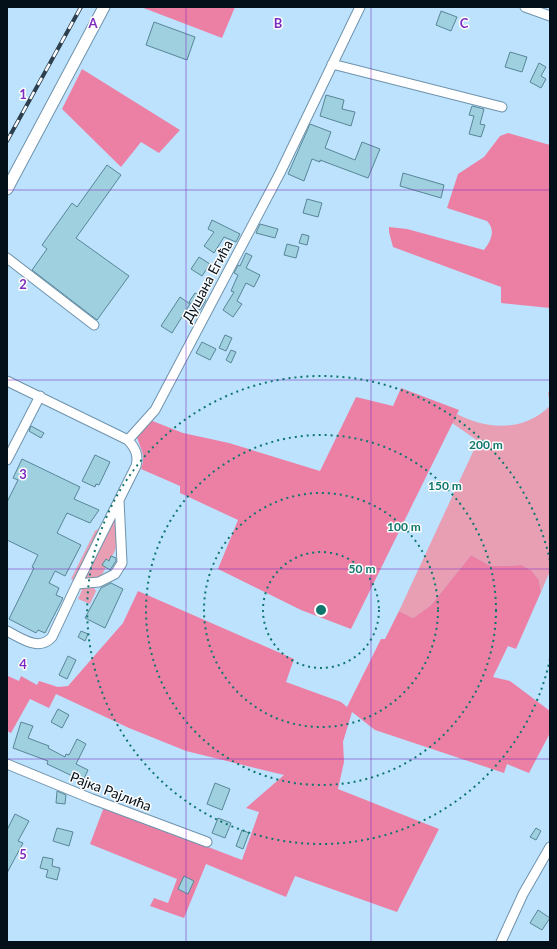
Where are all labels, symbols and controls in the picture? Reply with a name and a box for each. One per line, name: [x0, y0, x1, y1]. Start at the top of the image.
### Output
text: A: [87, 15, 98, 31]
text: B: [274, 15, 283, 31]
text: C: [460, 15, 469, 31]
text: 1: [19, 86, 27, 102]
street label: Душана Егића: [178, 237, 236, 325]
text: 2: [19, 276, 27, 292]
text: 200 m: [469, 437, 503, 452]
text: 3: [19, 466, 27, 482]
text: 150 m: [428, 478, 462, 493]
text: 100 m: [387, 519, 421, 534]
text: 50 m: [349, 561, 375, 576]
centre of rings: [314, 603, 328, 617]
text: 4: [19, 656, 27, 672]
street label: Рајка Рајлића: [68, 768, 154, 814]
text: 5: [19, 846, 27, 862]

